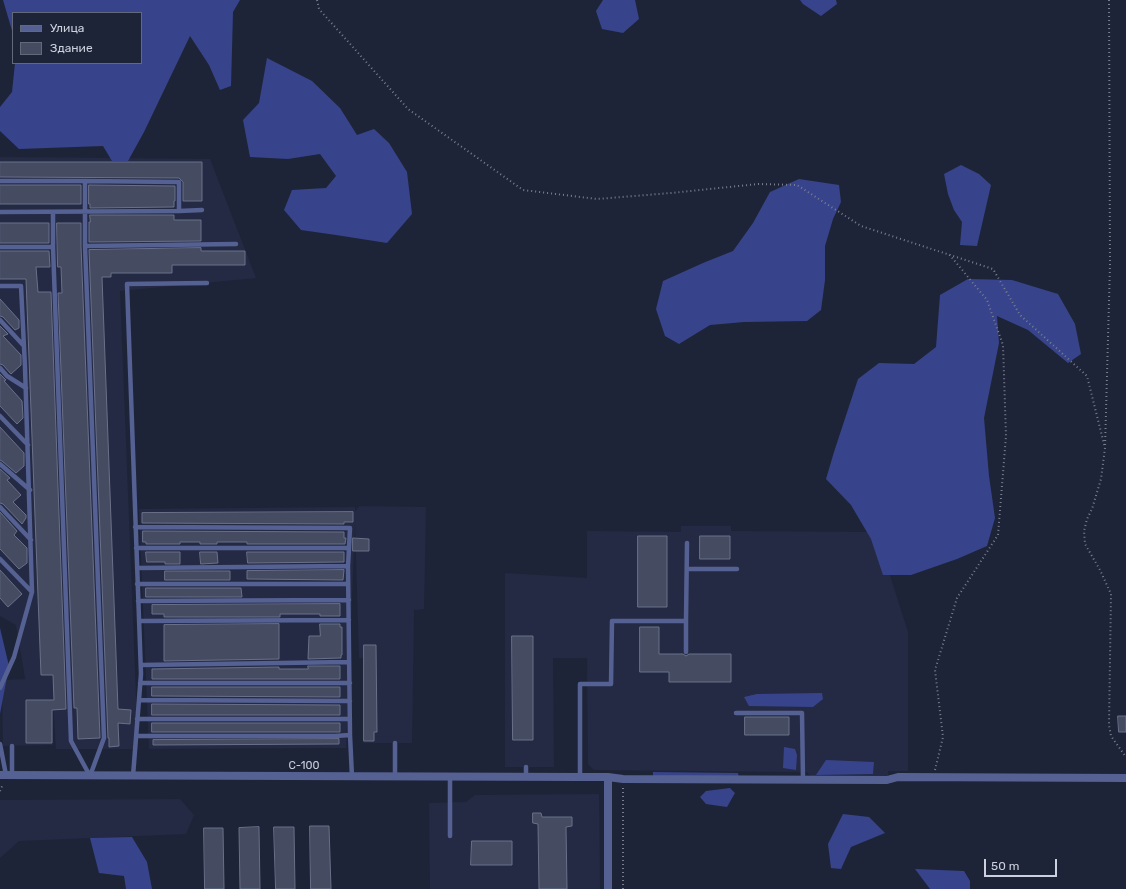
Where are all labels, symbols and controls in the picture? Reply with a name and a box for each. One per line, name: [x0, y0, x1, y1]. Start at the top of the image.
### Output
legend: [12, 12, 142, 64]
text: Улица: [50, 21, 84, 35]
text: Здание: [50, 41, 93, 55]
street label: С-100: [289, 759, 319, 773]
scale bar: [986, 851, 1059, 877]
text: 50 m: [991, 859, 1019, 873]

